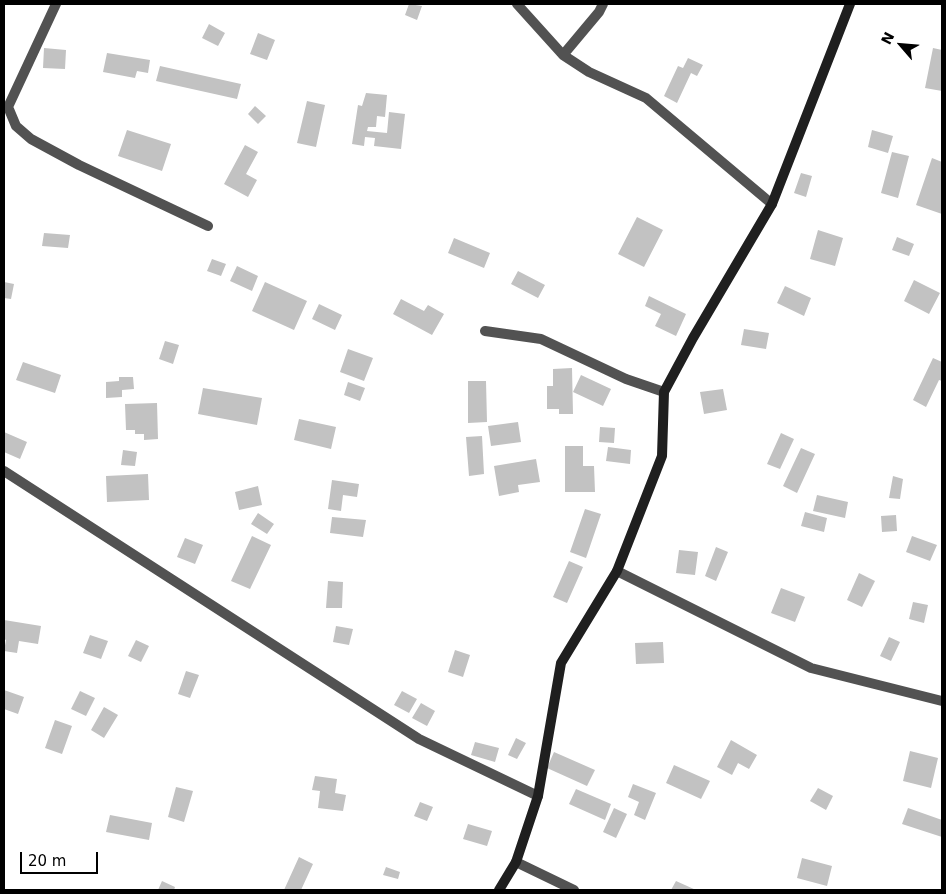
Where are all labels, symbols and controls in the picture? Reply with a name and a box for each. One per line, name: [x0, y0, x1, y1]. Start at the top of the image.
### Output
north arrow: [876, 20, 926, 70]
text: N: [878, 29, 897, 47]
scale bar: [22, 842, 100, 874]
text: 20 m: [28, 852, 66, 870]

